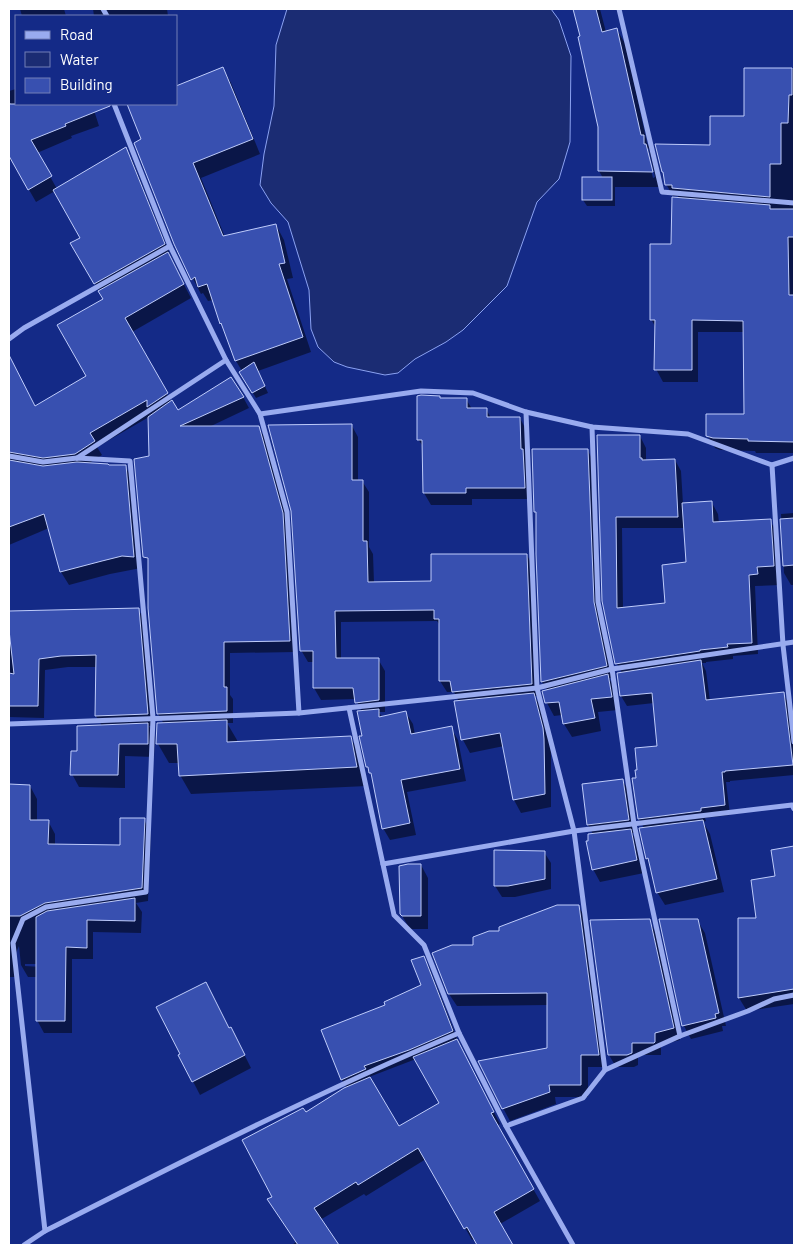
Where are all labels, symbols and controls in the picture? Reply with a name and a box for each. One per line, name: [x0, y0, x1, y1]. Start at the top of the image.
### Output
legend: [15, 15, 178, 105]
text: Road: [60, 25, 93, 43]
text: Water: [60, 50, 99, 68]
text: Building: [60, 75, 113, 93]

